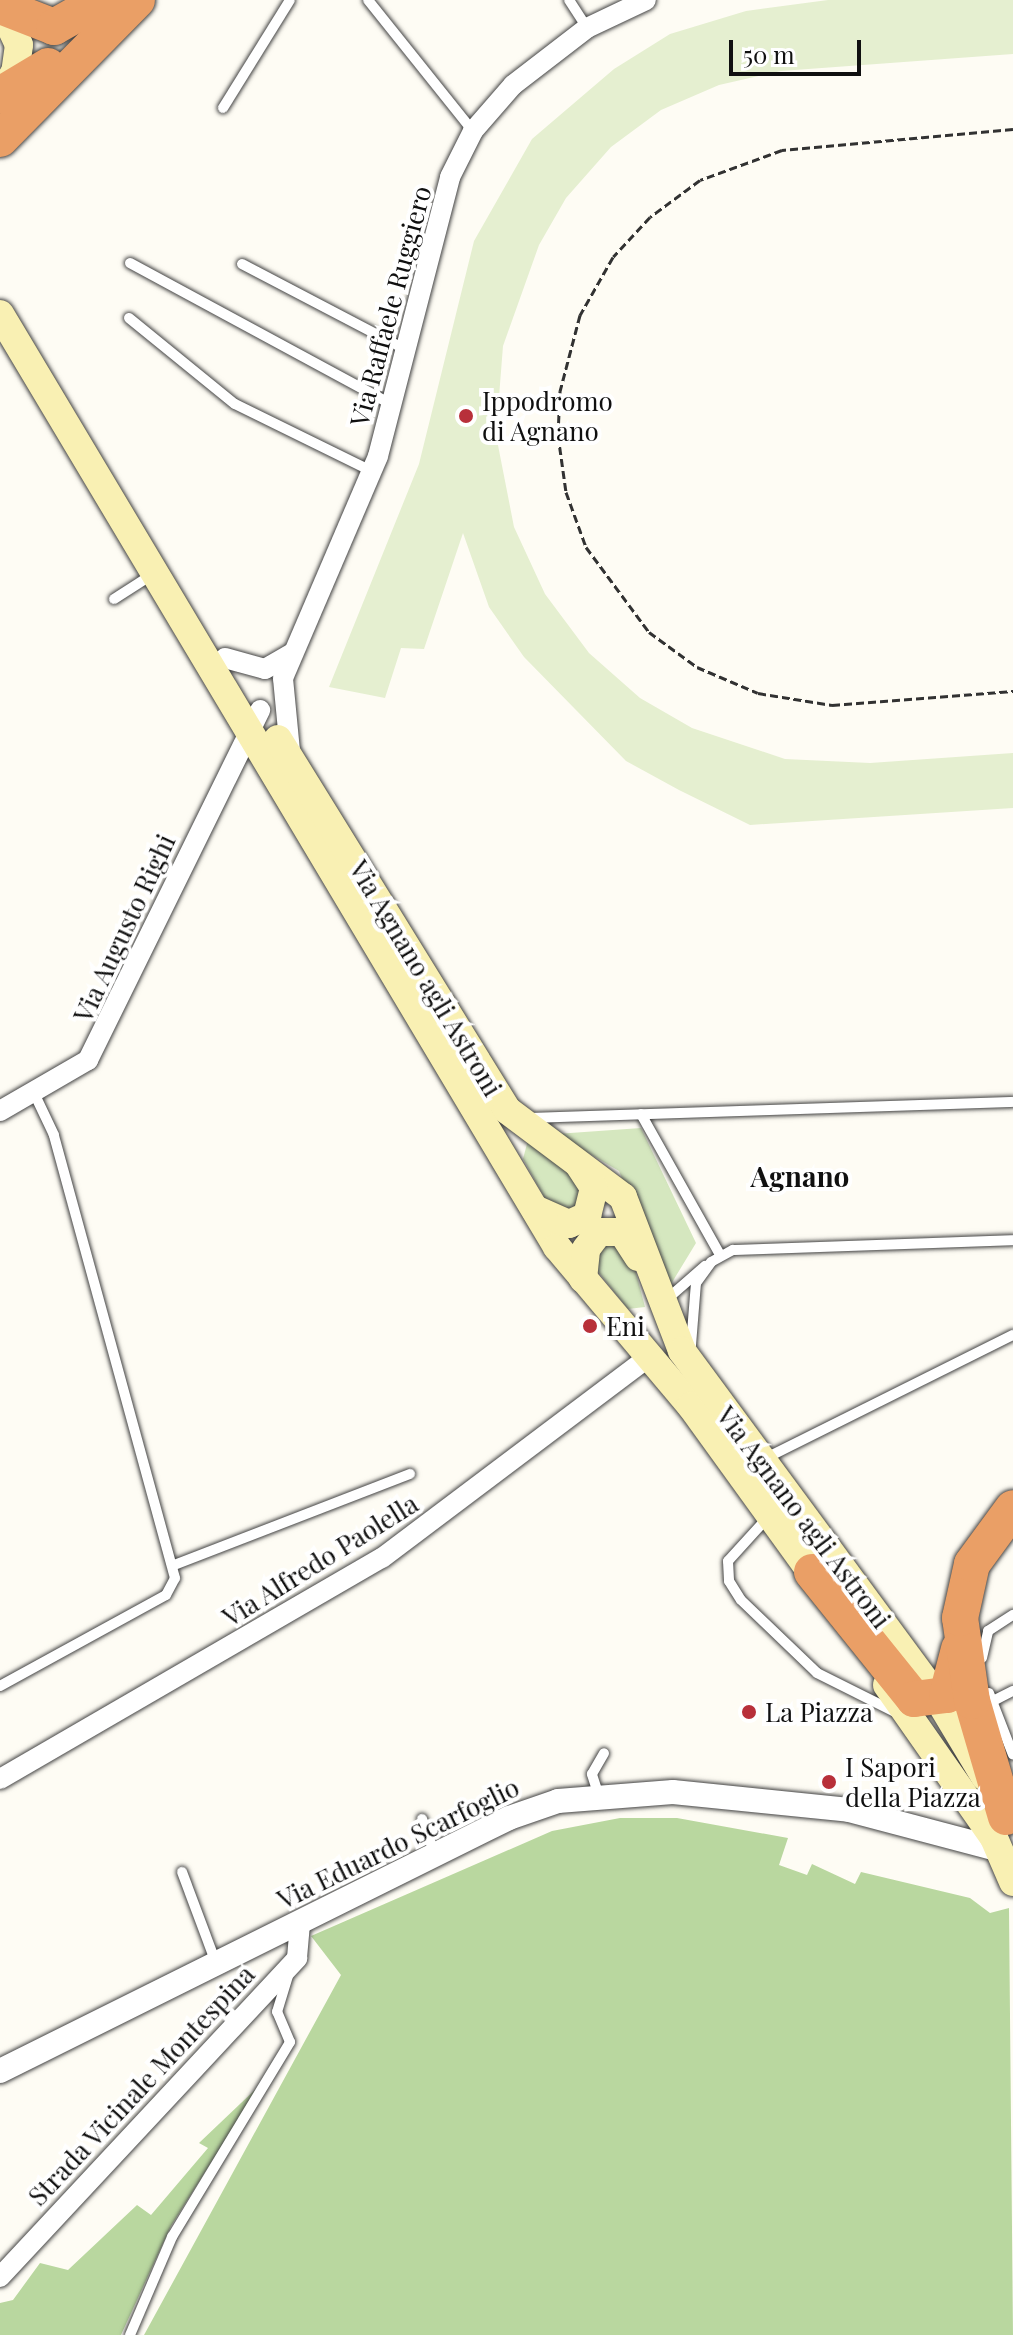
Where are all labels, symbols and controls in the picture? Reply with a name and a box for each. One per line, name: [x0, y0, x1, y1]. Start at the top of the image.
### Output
scale bar: [733, 24, 865, 74]
text: 50 m: [743, 38, 795, 70]
street label: Via Raffaele Ruggiero: [343, 182, 437, 430]
place label: Ippodromo di Agnano: [482, 385, 613, 446]
marker: Ippodromo di Agnano: [457, 407, 475, 425]
street label: Via Augusto Righi: [67, 829, 181, 1027]
street label: Via Agnano agli Astroni: [343, 854, 509, 1102]
district label: Agnano: [751, 1159, 849, 1193]
place label: Eni: [606, 1310, 645, 1342]
marker: Eni: [581, 1317, 599, 1335]
street label: Via Agnano agli Astroni: [710, 1399, 898, 1635]
street label: Via Alfredo Paolella: [216, 1487, 424, 1633]
place label: La Piazza: [765, 1696, 873, 1728]
marker: La Piazza: [740, 1703, 758, 1721]
place label: I Sapori della Piazza: [845, 1751, 981, 1812]
street label: Via Eduardo Scarfoglio: [272, 1771, 524, 1915]
marker: I Sapori della Piazza: [820, 1773, 838, 1791]
street label: Strada Vicinale Montespina: [21, 1958, 261, 2212]

